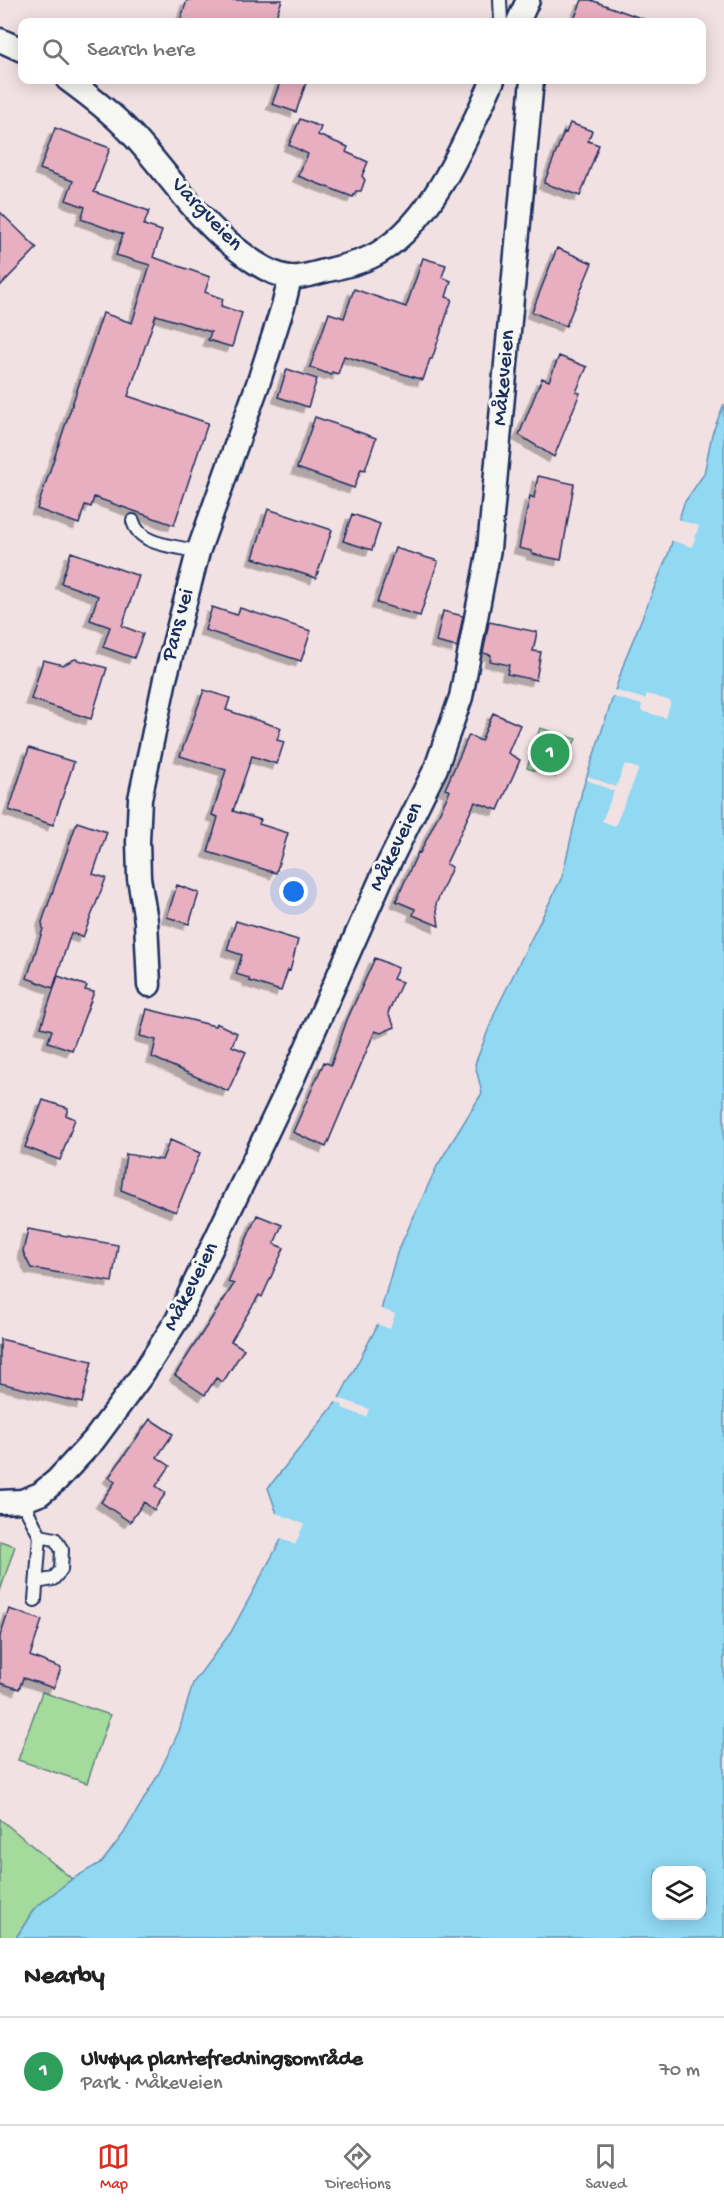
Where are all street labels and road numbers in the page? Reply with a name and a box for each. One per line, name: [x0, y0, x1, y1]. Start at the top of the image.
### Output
street label: Vargveien: [164, 172, 248, 258]
street label: Måkeveien: [488, 328, 522, 427]
street label: Pans vei: [157, 586, 201, 665]
street label: Måkeveien: [364, 798, 430, 896]
street label: Måkeveien: [159, 1238, 226, 1336]

